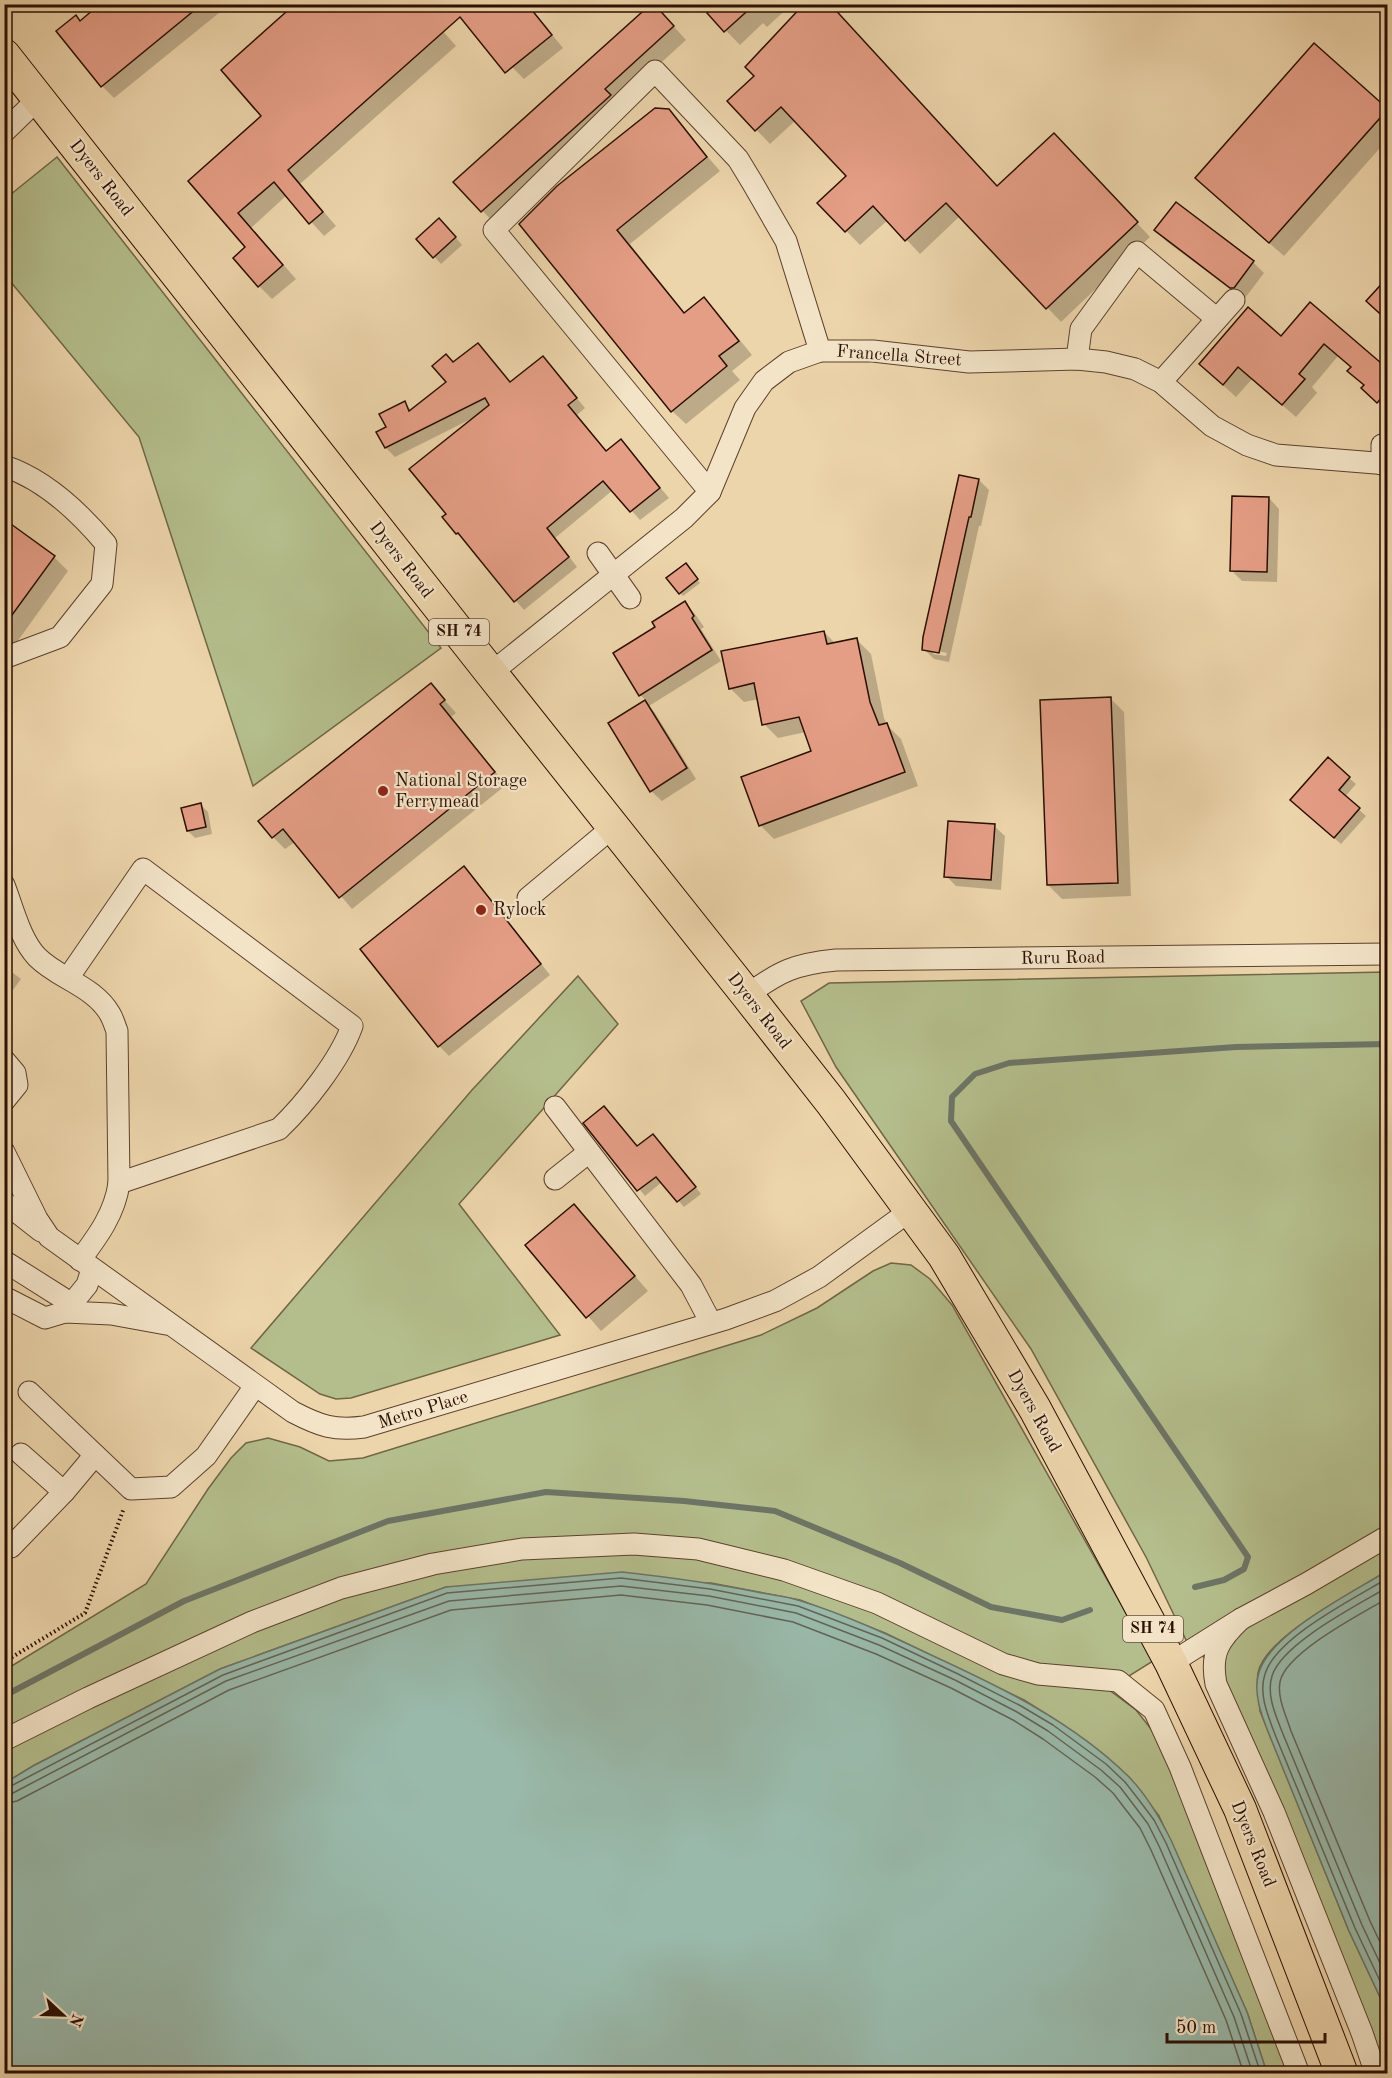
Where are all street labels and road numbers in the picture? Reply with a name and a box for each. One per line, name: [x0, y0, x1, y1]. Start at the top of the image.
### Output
street label: Dyers Road: [66, 136, 136, 220]
street label: Francella Street: [836, 343, 962, 369]
street label: Dyers Road: [366, 518, 436, 602]
road number: SH 74: [429, 619, 489, 645]
street label: Ruru Road: [1021, 948, 1105, 968]
street label: Dyers Road: [724, 969, 794, 1053]
street label: Dyers Road: [1004, 1367, 1064, 1455]
street label: Metro Place: [376, 1388, 470, 1432]
road number: SH 74: [1123, 1616, 1183, 1642]
street label: Dyers Road: [1228, 1798, 1278, 1890]

